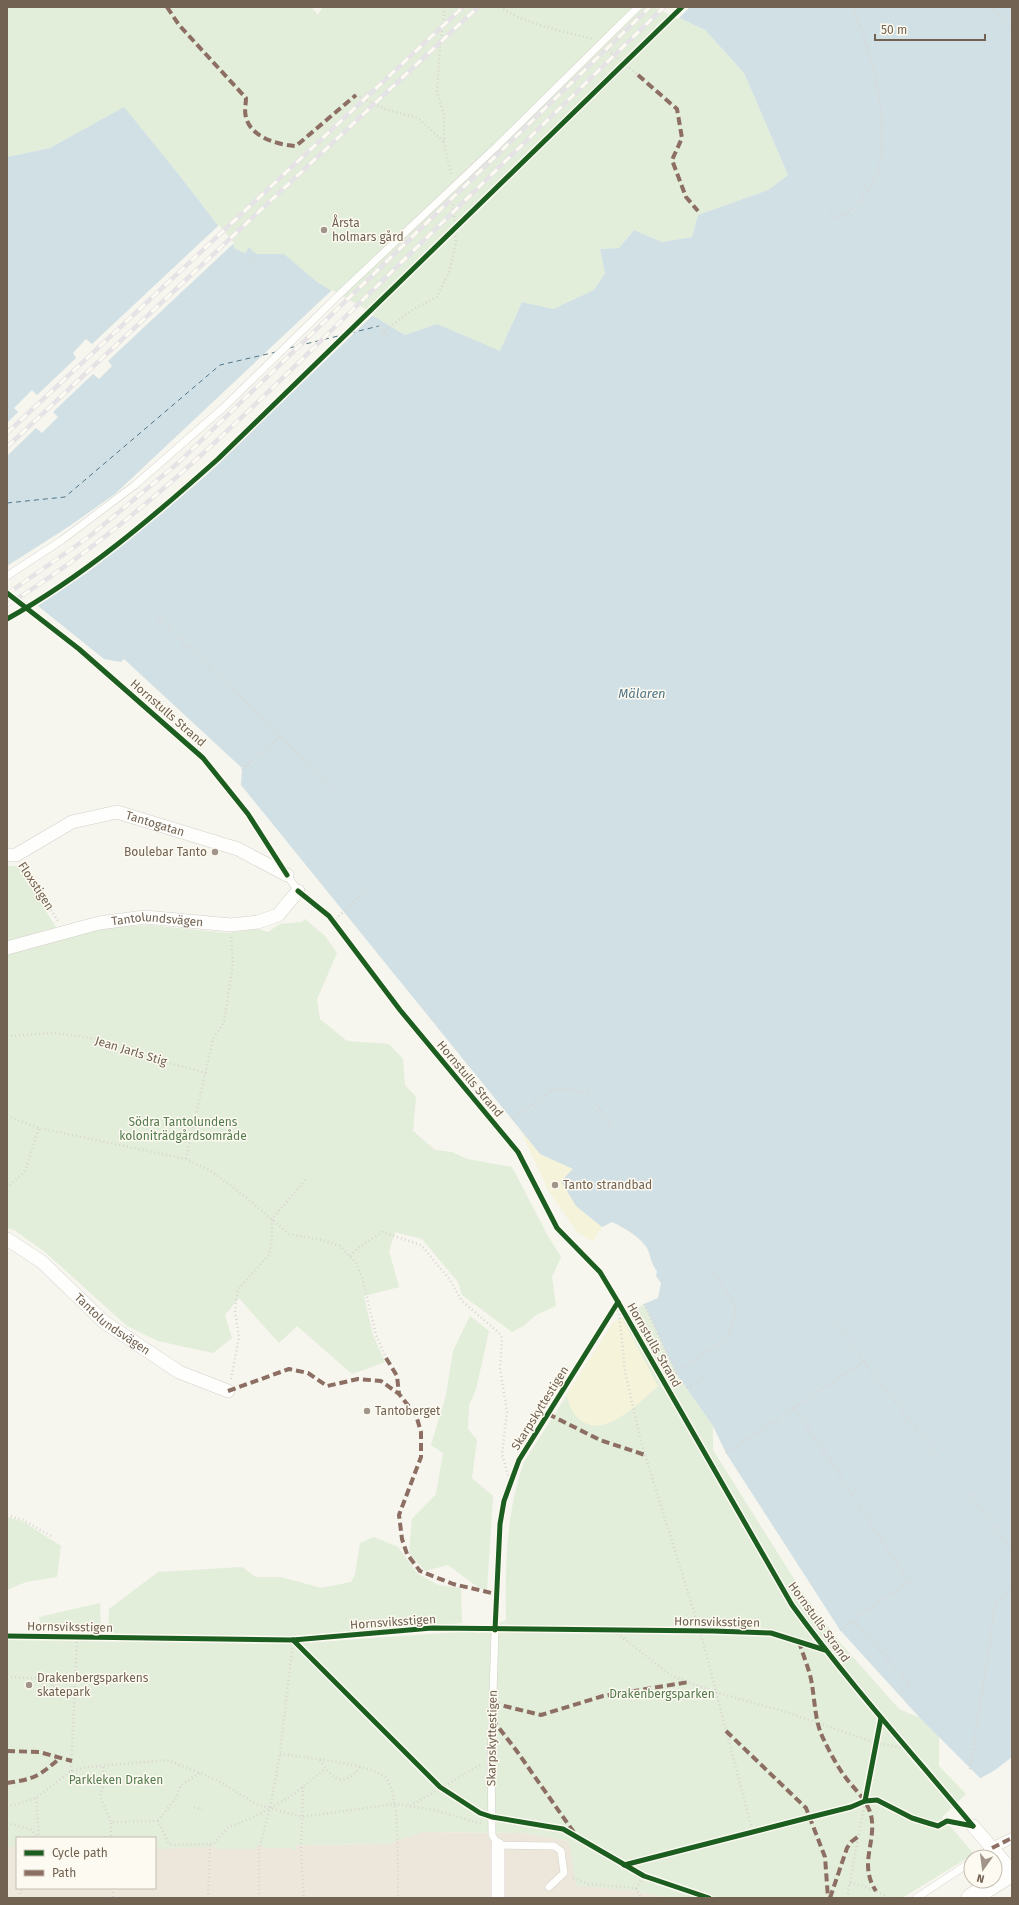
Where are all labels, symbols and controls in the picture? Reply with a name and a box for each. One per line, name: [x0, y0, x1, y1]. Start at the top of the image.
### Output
scale bar: [875, 16, 985, 42]
text: 50 m: [881, 23, 907, 37]
place label: Årsta holmars gård: [332, 214, 404, 244]
marker: Årsta holmars gård: [319, 225, 329, 235]
street label: Hornstulls Strand: [127, 676, 209, 750]
water label: Mälaren: [618, 686, 666, 701]
street label: Tantogatan: [124, 808, 186, 839]
place label: Boulebar Tanto: [124, 845, 207, 859]
marker: Boulebar Tanto: [210, 847, 220, 857]
street label: Floxstigen: [15, 859, 57, 913]
street label: Tantolundsvägen: [110, 910, 204, 929]
street label: Jean Jarls Stig: [93, 1033, 169, 1069]
street label: Hornstulls Strand: [434, 1038, 506, 1120]
park label: Södra Tantolundens koloniträdgårdsområde: [119, 1115, 247, 1143]
place label: Tanto strandbad: [563, 1178, 652, 1192]
marker: Tanto strandbad: [550, 1180, 560, 1190]
street label: Tantolundsvägen: [72, 1290, 153, 1358]
street label: Hornstulls Strand: [624, 1300, 684, 1390]
street label: Skarpskyttestigen: [509, 1363, 571, 1453]
place label: Tantoberget: [375, 1404, 441, 1418]
marker: Tantoberget: [362, 1406, 372, 1416]
street label: Hornstulls Strand: [785, 1579, 853, 1665]
street label: Hornsviksstigen: [350, 1612, 436, 1632]
street label: Hornsviksstigen: [674, 1614, 760, 1630]
street label: Hornsviksstigen: [27, 1619, 113, 1635]
place label: Drakenbergsparkens skatepark: [37, 1671, 149, 1699]
marker: Drakenbergsparkens skatepark: [24, 1680, 34, 1690]
park label: Drakenbergsparken: [609, 1687, 715, 1701]
street label: Skarpskyttestigen: [484, 1690, 500, 1786]
park label: Parkleken Draken: [69, 1773, 163, 1787]
legend: [16, 1837, 156, 1889]
text: Cycle path: [52, 1846, 108, 1860]
north arrow: [963, 1849, 1003, 1889]
text: Path: [52, 1866, 76, 1880]
text: N: [976, 1871, 986, 1885]

